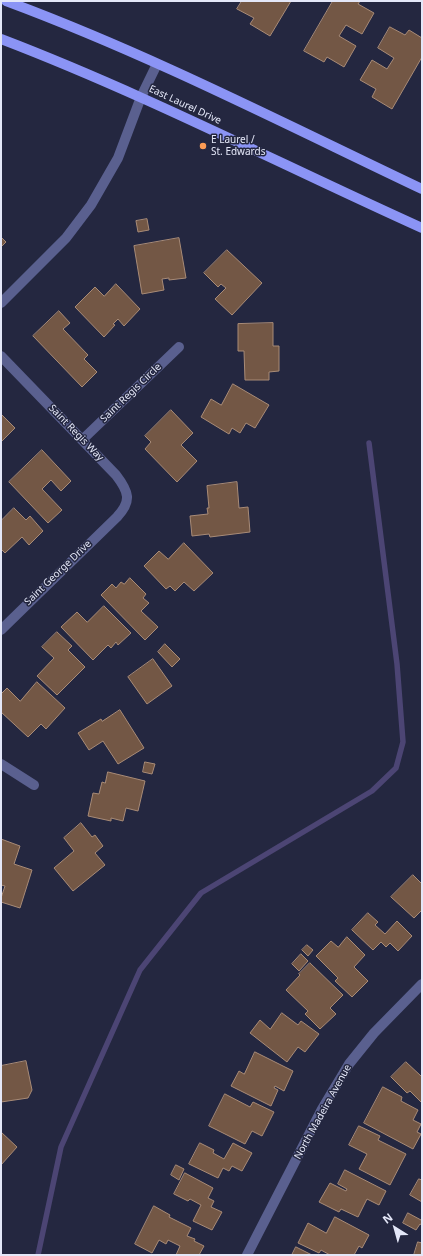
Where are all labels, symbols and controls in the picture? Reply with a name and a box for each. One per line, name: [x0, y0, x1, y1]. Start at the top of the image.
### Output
street label: East Laurel Drive: [147, 83, 223, 127]
place label: E Laurel / St. Edwards: [211, 134, 265, 158]
marker: E Laurel / St. Edwards: [198, 141, 208, 151]
street label: Saint Regis Circle: [98, 361, 164, 425]
street label: Saint Regis Way: [46, 402, 106, 464]
street label: Saint George Drive: [22, 538, 94, 608]
street label: North Madeira Avenue: [292, 1063, 354, 1161]
north arrow: [375, 1208, 415, 1248]
text: N: [379, 1209, 396, 1227]

